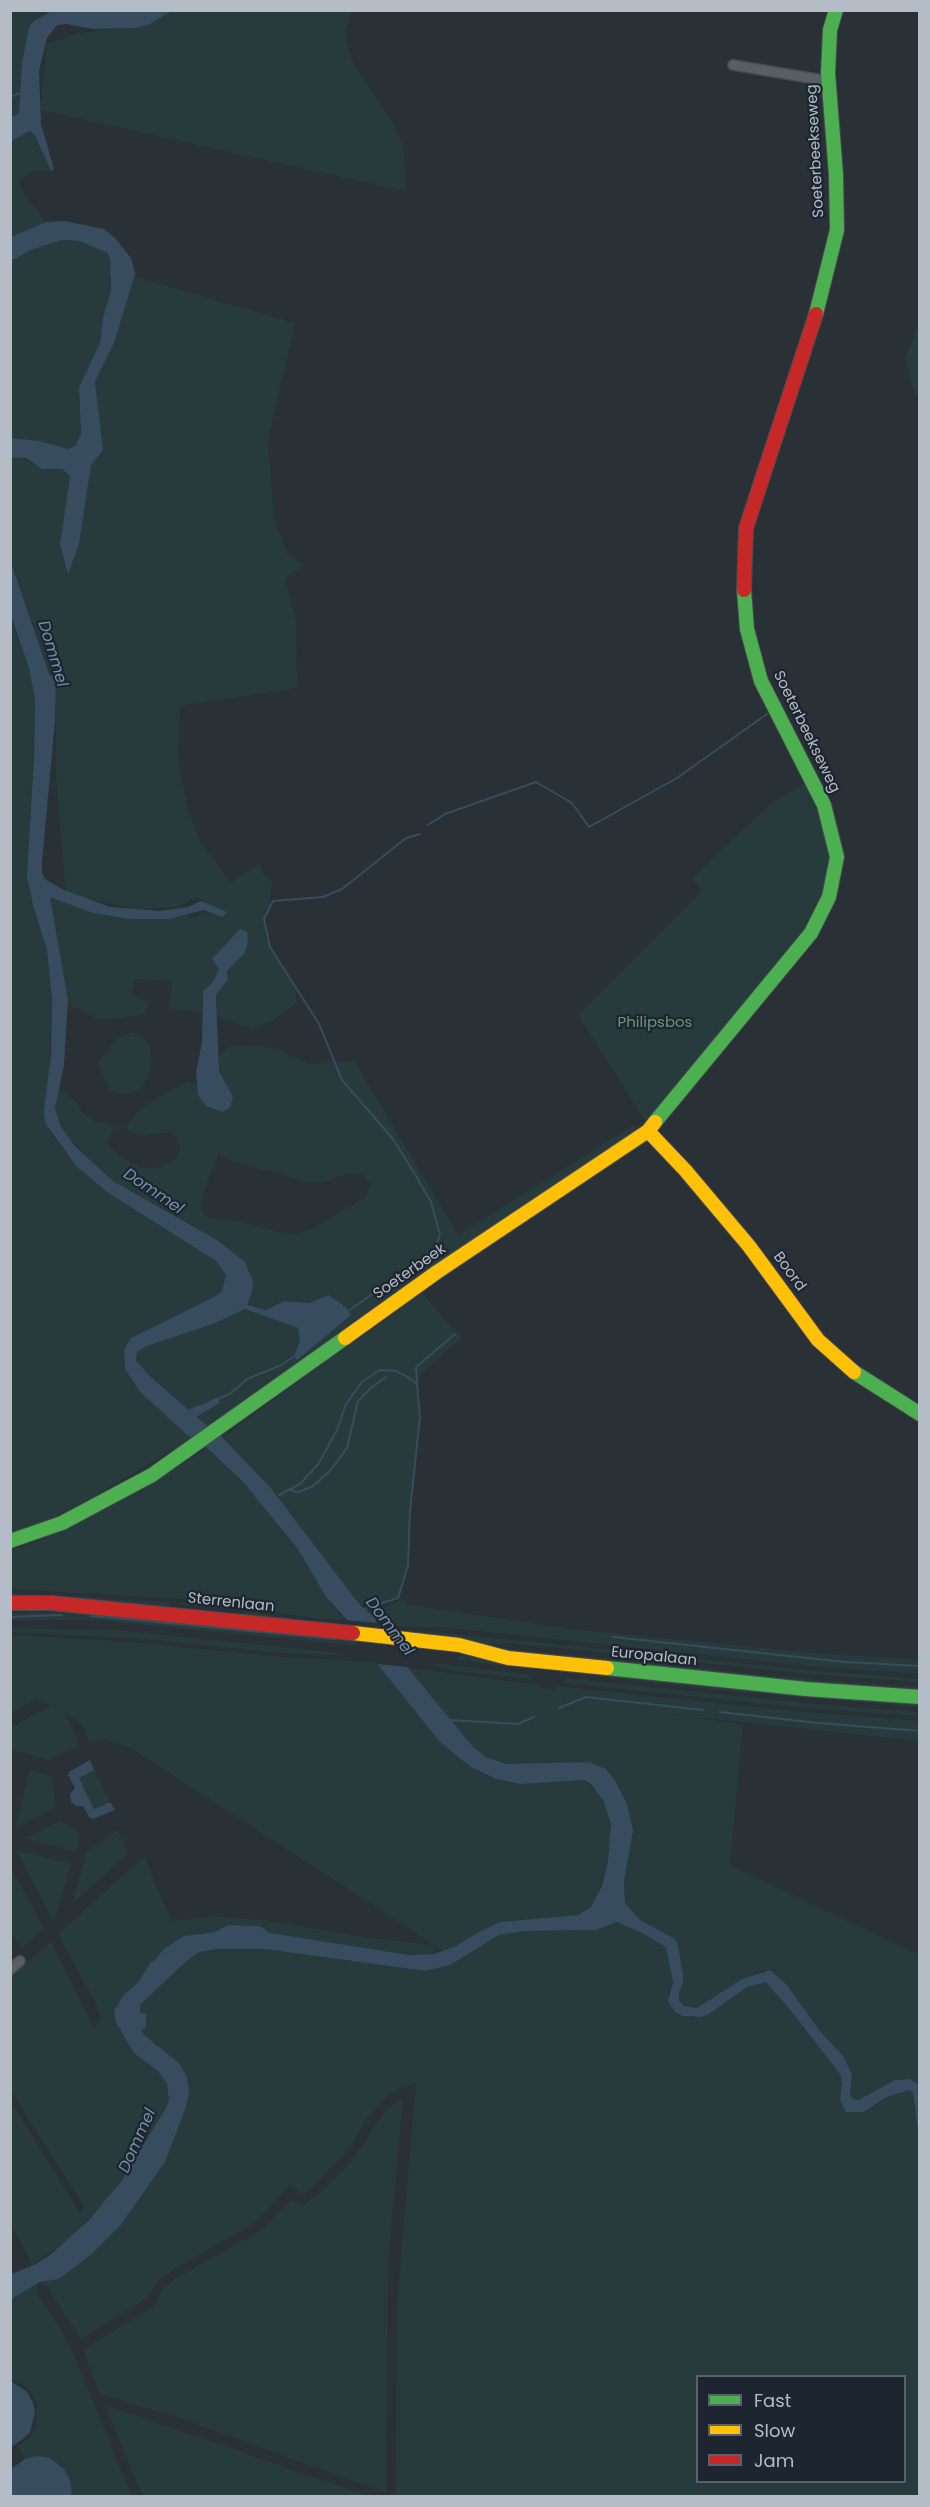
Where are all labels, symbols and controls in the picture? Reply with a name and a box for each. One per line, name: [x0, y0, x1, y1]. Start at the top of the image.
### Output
street label: Soeterbeekseweg: [804, 84, 828, 218]
water label: Dommel: [33, 619, 71, 689]
street label: Soeterbeekseweg: [769, 668, 843, 796]
park label: Philipsbos: [618, 1014, 692, 1032]
water label: Dommel: [119, 1165, 187, 1219]
street label: Soeterbeek: [370, 1240, 450, 1304]
street label: Boord: [769, 1249, 809, 1295]
street label: Sterrenlaan: [187, 1589, 275, 1617]
water label: Dommel: [361, 1594, 417, 1660]
street label: Europalaan: [610, 1644, 698, 1670]
water label: Dommel: [115, 2106, 161, 2176]
legend: [696, 2375, 906, 2483]
text: Fast: [754, 2388, 791, 2413]
text: Slow: [754, 2418, 795, 2443]
text: Jam: [754, 2448, 794, 2473]

